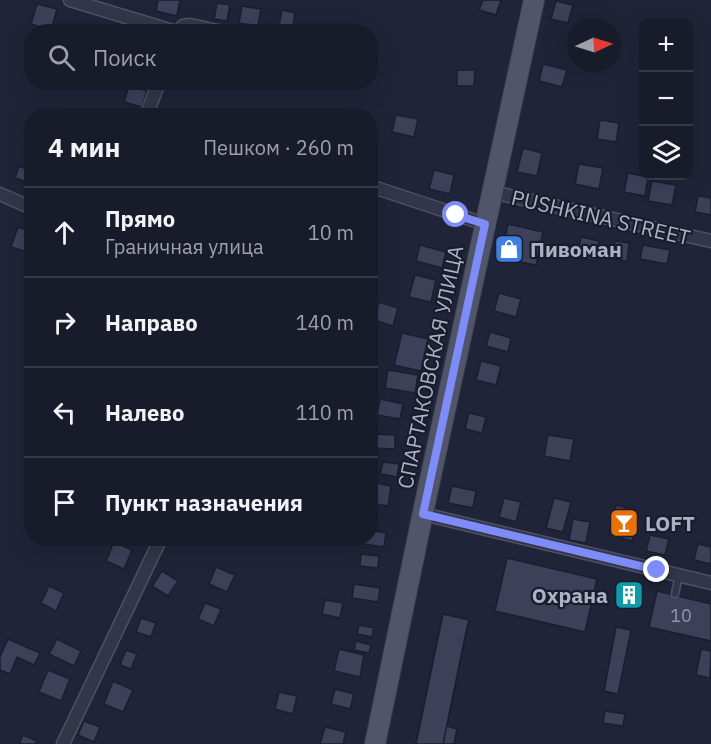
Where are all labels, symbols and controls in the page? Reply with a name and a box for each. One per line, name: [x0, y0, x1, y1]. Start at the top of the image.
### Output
north arrow: [567, 18, 621, 72]
map controls: [639, 18, 693, 180]
button: +: [639, 18, 693, 72]
search box: [24, 24, 378, 90]
icon: search: [45, 41, 78, 74]
text: Поиск: [93, 43, 157, 72]
button: −: [639, 72, 693, 126]
button: layers: [639, 126, 693, 180]
text: 4 мин: [48, 130, 120, 164]
text: Пешком · 260 m: [203, 134, 354, 161]
street label: PUSHKINA STREET: [509, 183, 693, 251]
route start: [442, 201, 468, 227]
text: Прямо: [105, 204, 175, 233]
icon: ahead: [48, 216, 81, 249]
text: 10 m: [308, 219, 354, 246]
text: Граничная улица: [105, 233, 264, 260]
shop icon: Пивоман: [493, 233, 525, 265]
place label: Пивоман: [530, 235, 622, 263]
street label: СПАРТАКОВСКАЯ УЛИЦА: [391, 243, 469, 491]
icon: right: [48, 306, 81, 339]
text: Направо: [105, 308, 198, 337]
text: 140 m: [296, 309, 354, 336]
icon: left: [48, 396, 81, 429]
text: Налево: [105, 398, 184, 427]
text: 110 m: [296, 399, 354, 426]
icon: arrive: [48, 486, 81, 519]
text: Пункт назначения: [105, 488, 303, 517]
bar icon: LOFT: [608, 507, 640, 539]
place label: LOFT: [645, 509, 695, 537]
route end: [643, 556, 669, 582]
building icon: Охрана: [613, 579, 645, 611]
place label: Охрана: [532, 581, 608, 609]
house number: 10: [670, 604, 692, 627]

